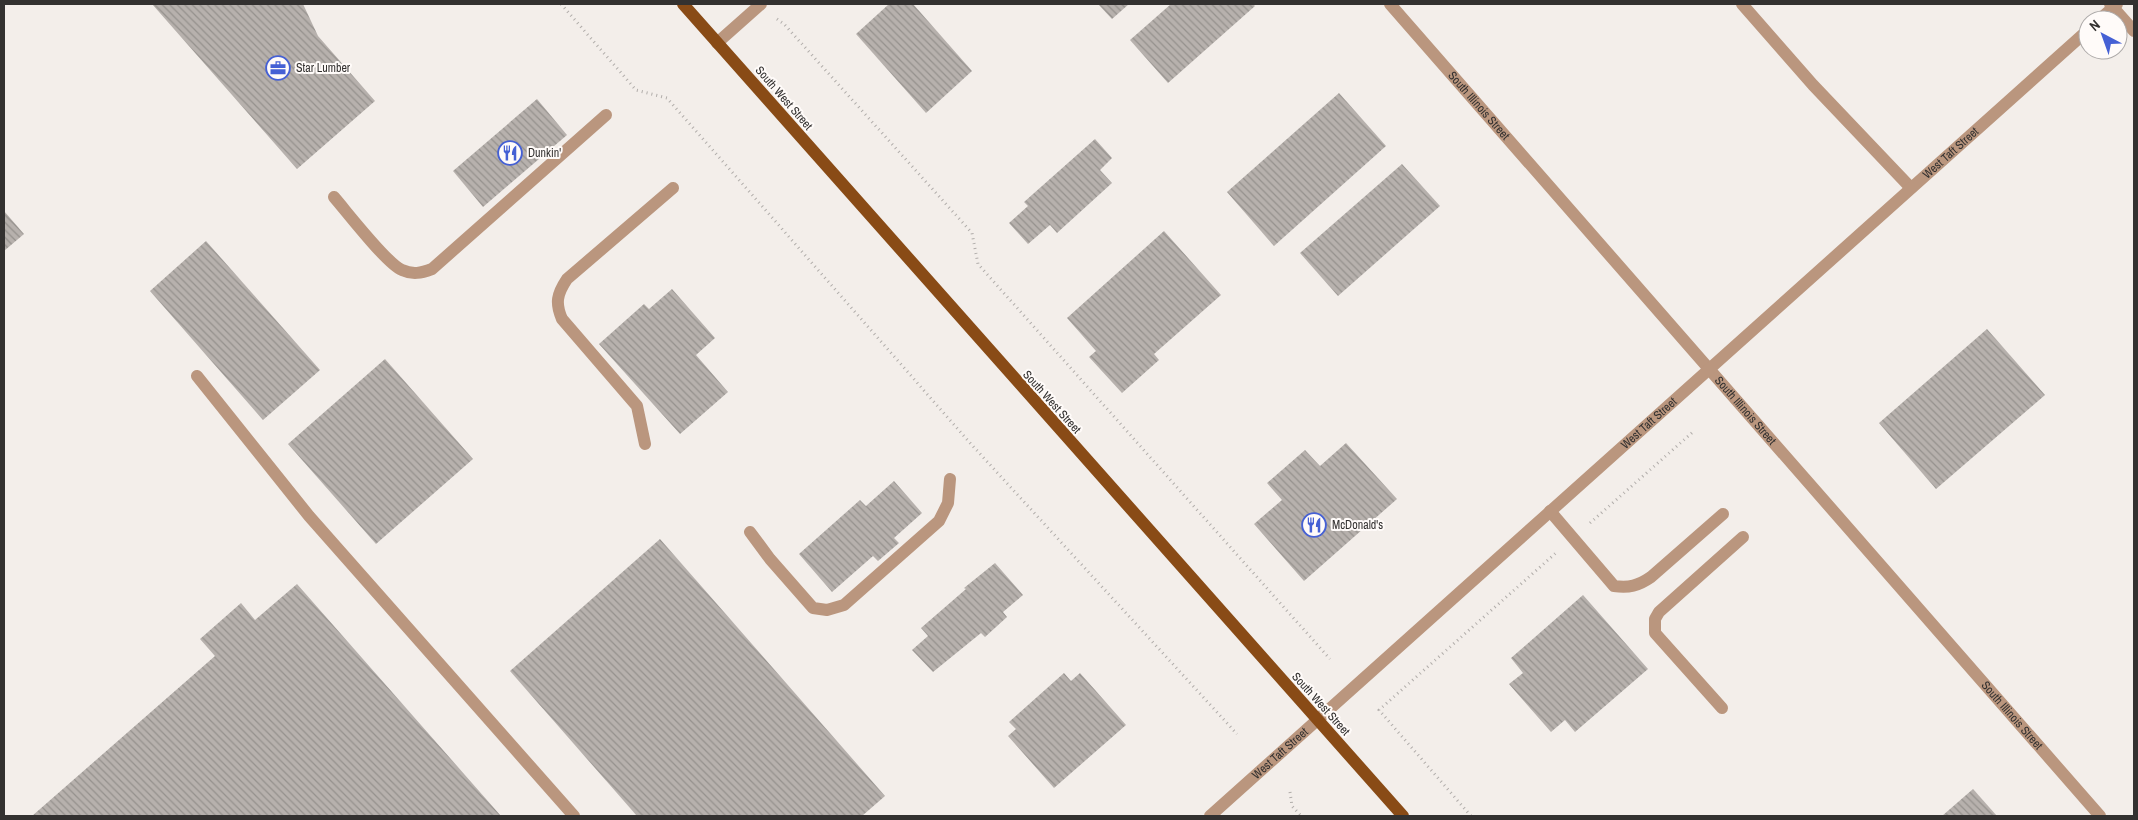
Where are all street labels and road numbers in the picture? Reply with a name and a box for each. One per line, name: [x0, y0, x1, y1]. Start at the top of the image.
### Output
street label: South West Street: [752, 63, 816, 134]
street label: South Illinois Street: [1444, 68, 1513, 144]
street label: West Taft Street: [1919, 124, 1982, 182]
street label: South West Street: [1019, 367, 1085, 437]
street label: South Illinois Street: [1711, 373, 1780, 448]
street label: West Taft Street: [1617, 394, 1680, 452]
street label: South West Street: [1288, 669, 1354, 739]
street label: South Illinois Street: [1978, 678, 2047, 753]
street label: West Taft Street: [1249, 724, 1312, 783]

